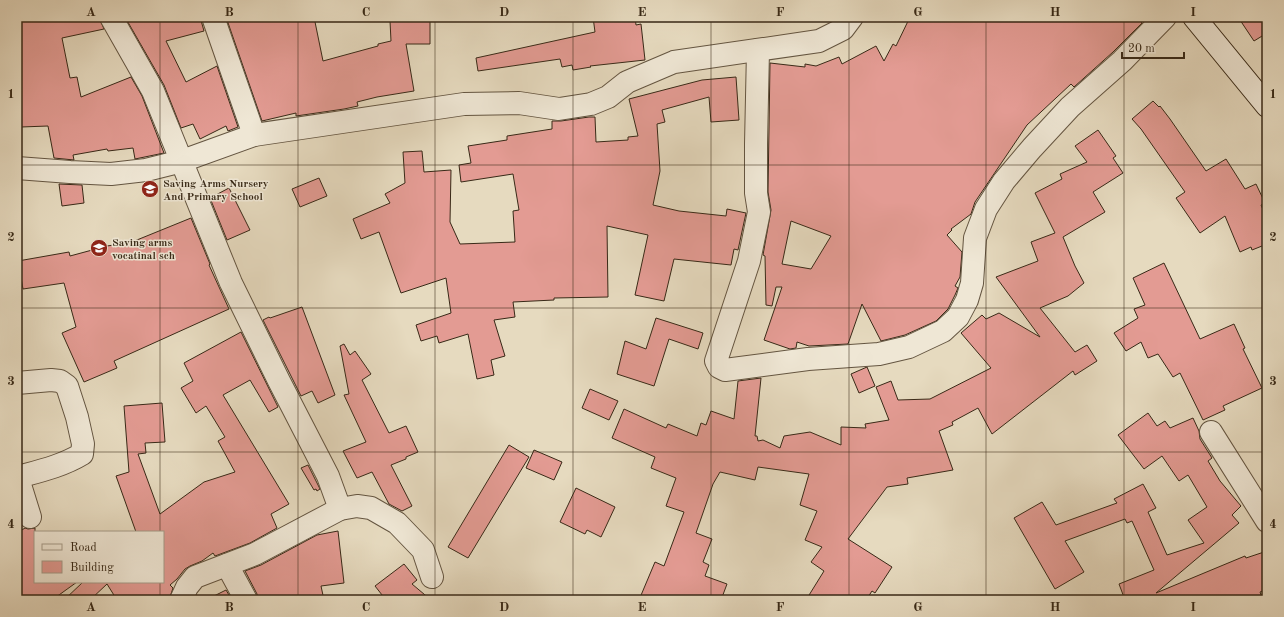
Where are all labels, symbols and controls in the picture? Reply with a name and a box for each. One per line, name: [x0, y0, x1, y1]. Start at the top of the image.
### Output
text: A: [86, 6, 96, 19]
text: B: [224, 6, 234, 19]
text: C: [362, 6, 370, 19]
text: D: [499, 6, 509, 19]
text: E: [638, 6, 647, 19]
text: F: [776, 6, 785, 19]
text: G: [913, 6, 923, 19]
text: H: [1050, 6, 1061, 19]
text: I: [1190, 6, 1196, 19]
scale bar: [1122, 34, 1184, 60]
text: 20 m: [1128, 43, 1155, 55]
text: 1: [7, 88, 15, 101]
text: 1: [1269, 88, 1277, 101]
school or university icon: Saving Arms Nursery And Primary School: [140, 179, 160, 199]
place label: Saving Arms Nursery And Primary School: [163, 179, 269, 203]
text: 2: [7, 231, 15, 244]
text: 2: [1269, 231, 1277, 244]
school or university icon: Saving arms vocatinal sch: [89, 238, 109, 258]
place label: Saving arms vocatinal sch: [112, 238, 175, 262]
text: 3: [7, 375, 15, 388]
text: 3: [1269, 375, 1277, 388]
text: 4: [7, 518, 15, 531]
text: 4: [1269, 518, 1277, 531]
legend: [34, 531, 164, 583]
text: Road: [70, 542, 97, 554]
text: Building: [70, 562, 114, 574]
text: A: [86, 601, 96, 614]
text: B: [224, 601, 234, 614]
text: C: [362, 601, 370, 614]
text: D: [499, 601, 509, 614]
text: E: [638, 601, 647, 614]
text: F: [776, 601, 785, 614]
text: G: [913, 601, 923, 614]
text: H: [1050, 601, 1061, 614]
text: I: [1190, 601, 1196, 614]

